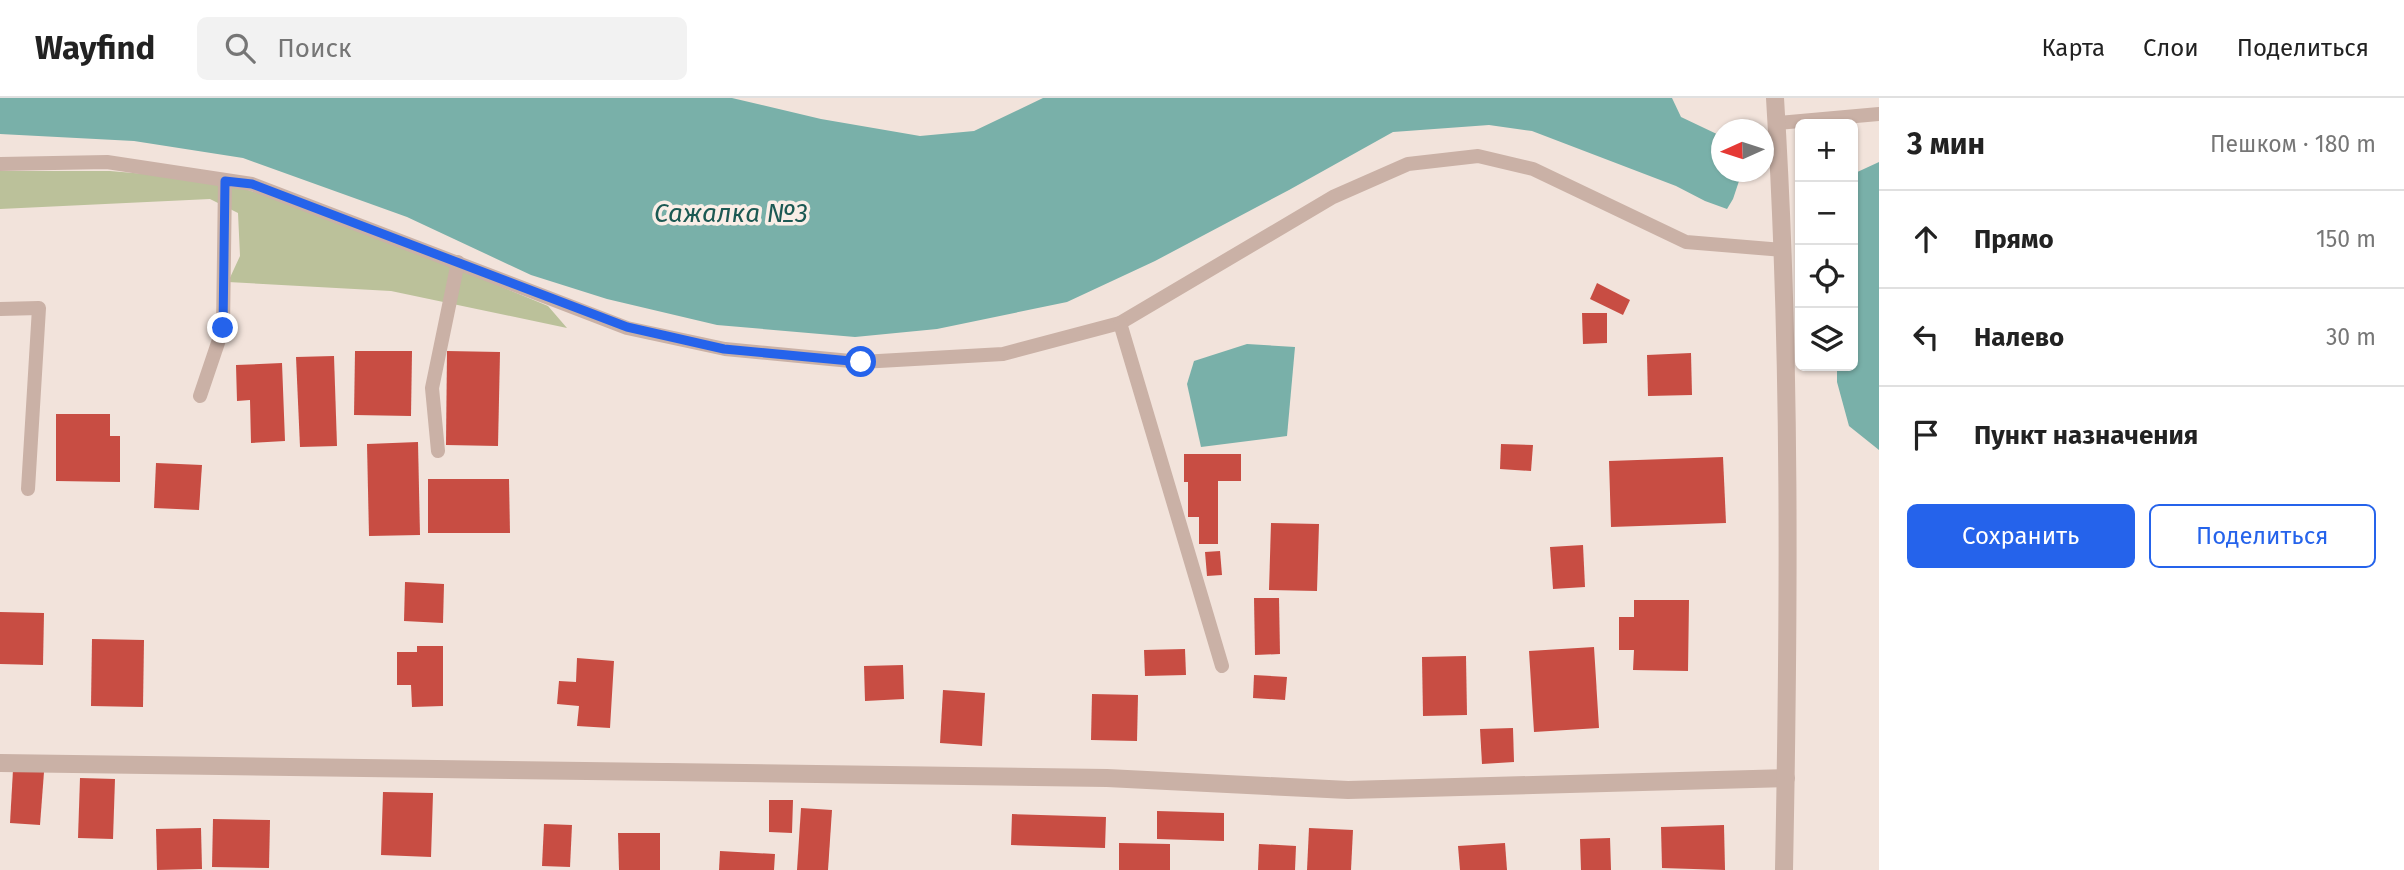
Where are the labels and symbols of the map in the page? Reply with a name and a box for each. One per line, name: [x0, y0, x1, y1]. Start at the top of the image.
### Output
north arrow: [1711, 119, 1774, 182]
water label: Сажалка №3: [654, 198, 808, 229]
route end: [207, 312, 238, 343]
route start: [845, 346, 876, 377]

